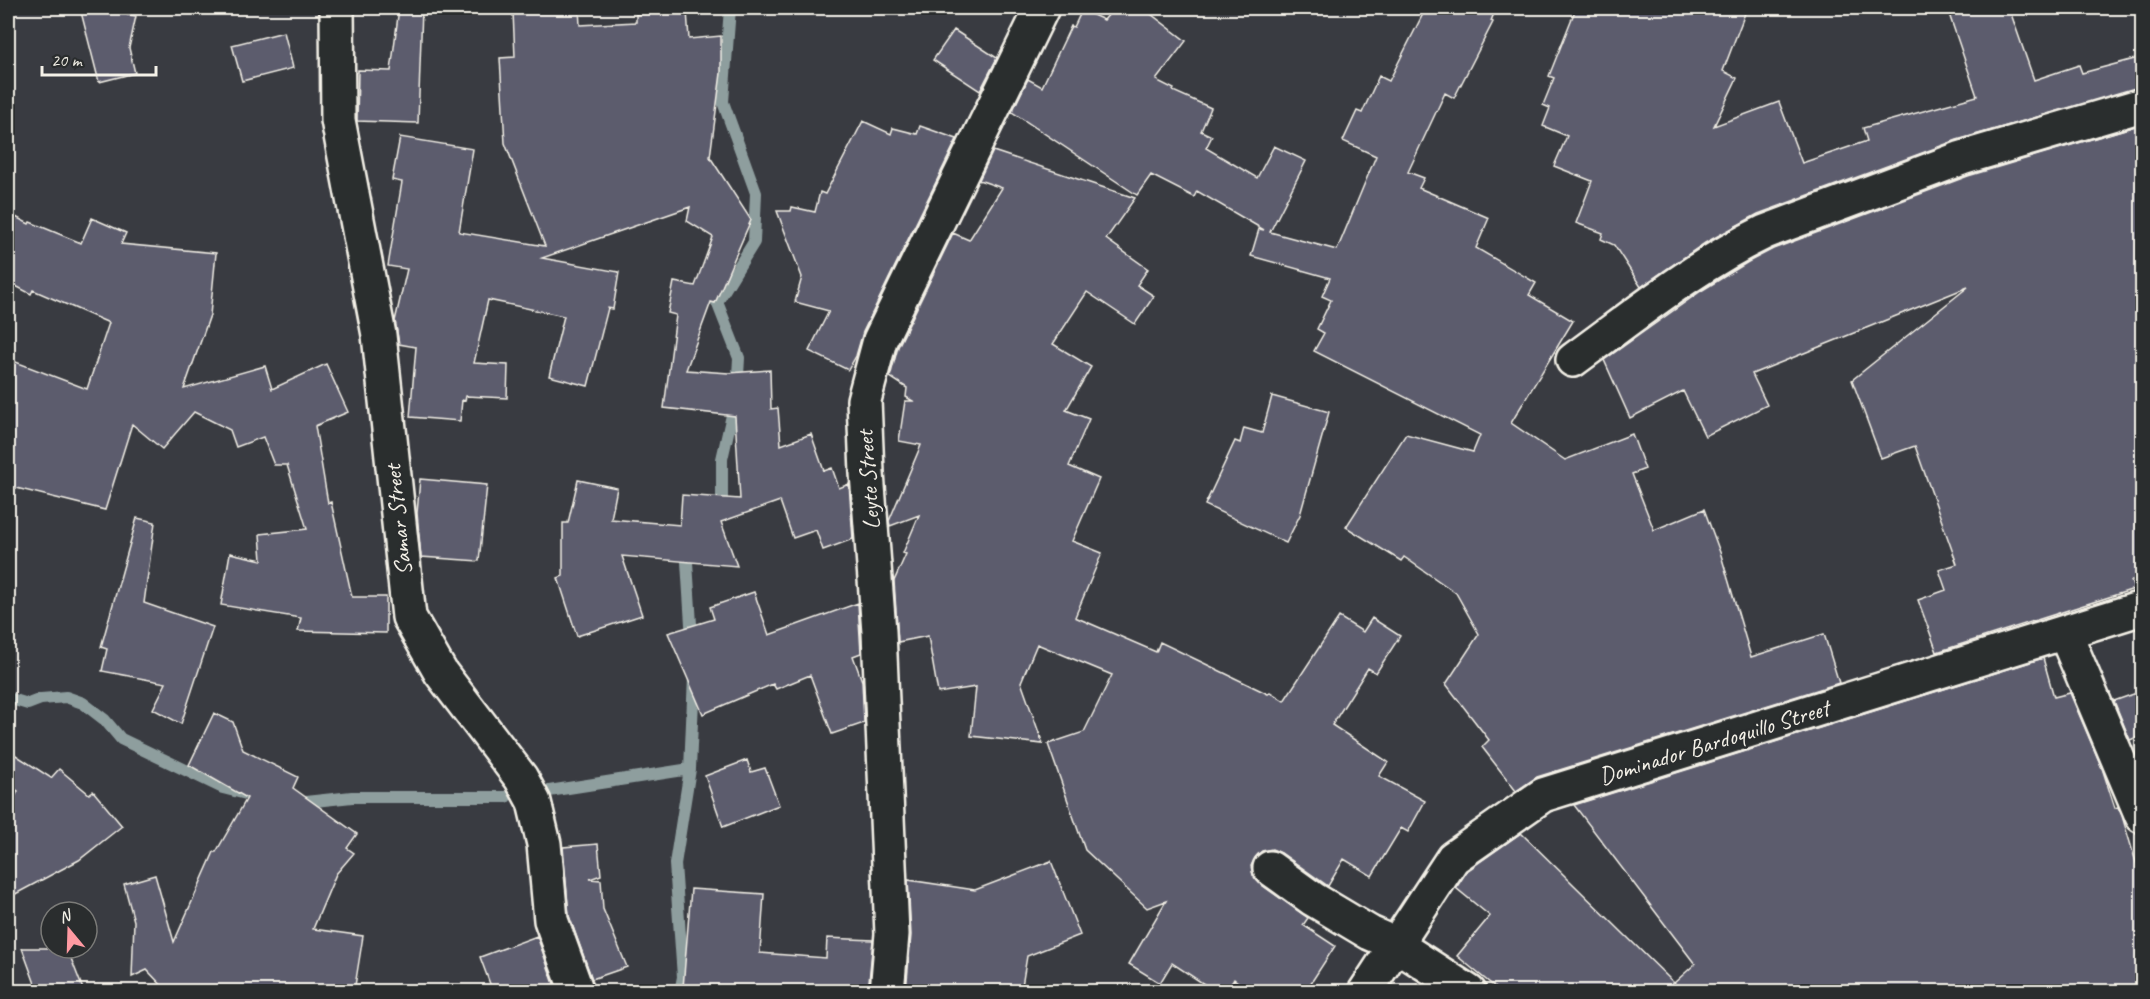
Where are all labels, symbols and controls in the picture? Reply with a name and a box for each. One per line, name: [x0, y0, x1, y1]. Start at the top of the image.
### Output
scale bar: [42, 39, 156, 77]
text: 20 m: [51, 49, 84, 71]
street label: Leyte Street: [849, 427, 886, 531]
street label: Samar Street: [377, 461, 419, 577]
street label: Dominador Bardoquillo Street: [1595, 692, 1836, 791]
north arrow: [39, 900, 99, 960]
text: N: [57, 905, 75, 928]

